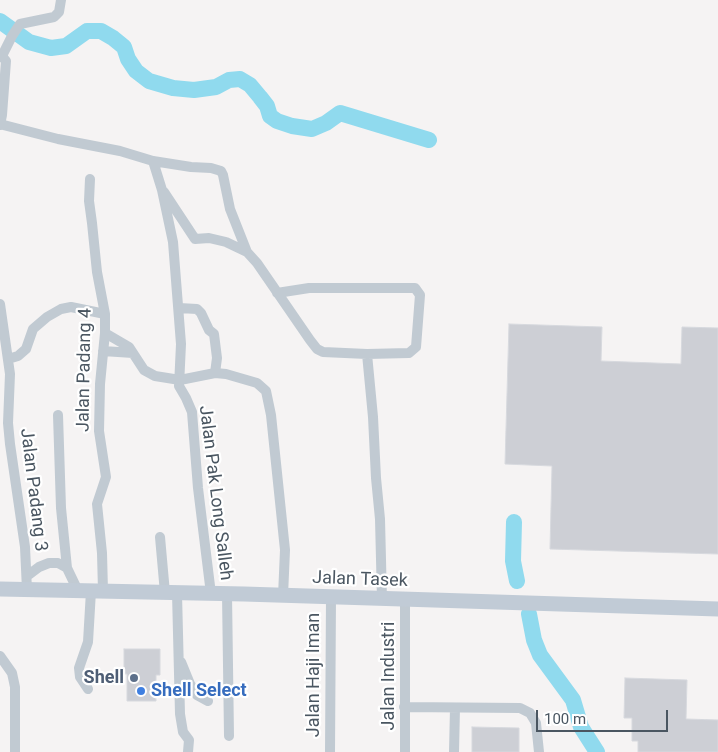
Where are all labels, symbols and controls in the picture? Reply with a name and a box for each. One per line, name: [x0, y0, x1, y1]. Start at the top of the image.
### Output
street label: Jalan Padang 4: [73, 308, 97, 432]
street label: Jalan Pak Long Salleh: [194, 404, 236, 582]
street label: Jalan Padang 3: [15, 427, 51, 553]
street label: Jalan Tasek: [312, 568, 408, 592]
street label: Jalan Haji Iman: [303, 613, 325, 737]
street label: Jalan Industri: [378, 622, 400, 730]
place label: Shell: [84, 667, 124, 689]
marker: Shell: [128, 672, 140, 684]
place label: Shell Select: [151, 680, 247, 702]
marker: Shell Select: [135, 685, 147, 697]
scale bar: [538, 700, 670, 732]
text: 100 m: [544, 710, 586, 728]

